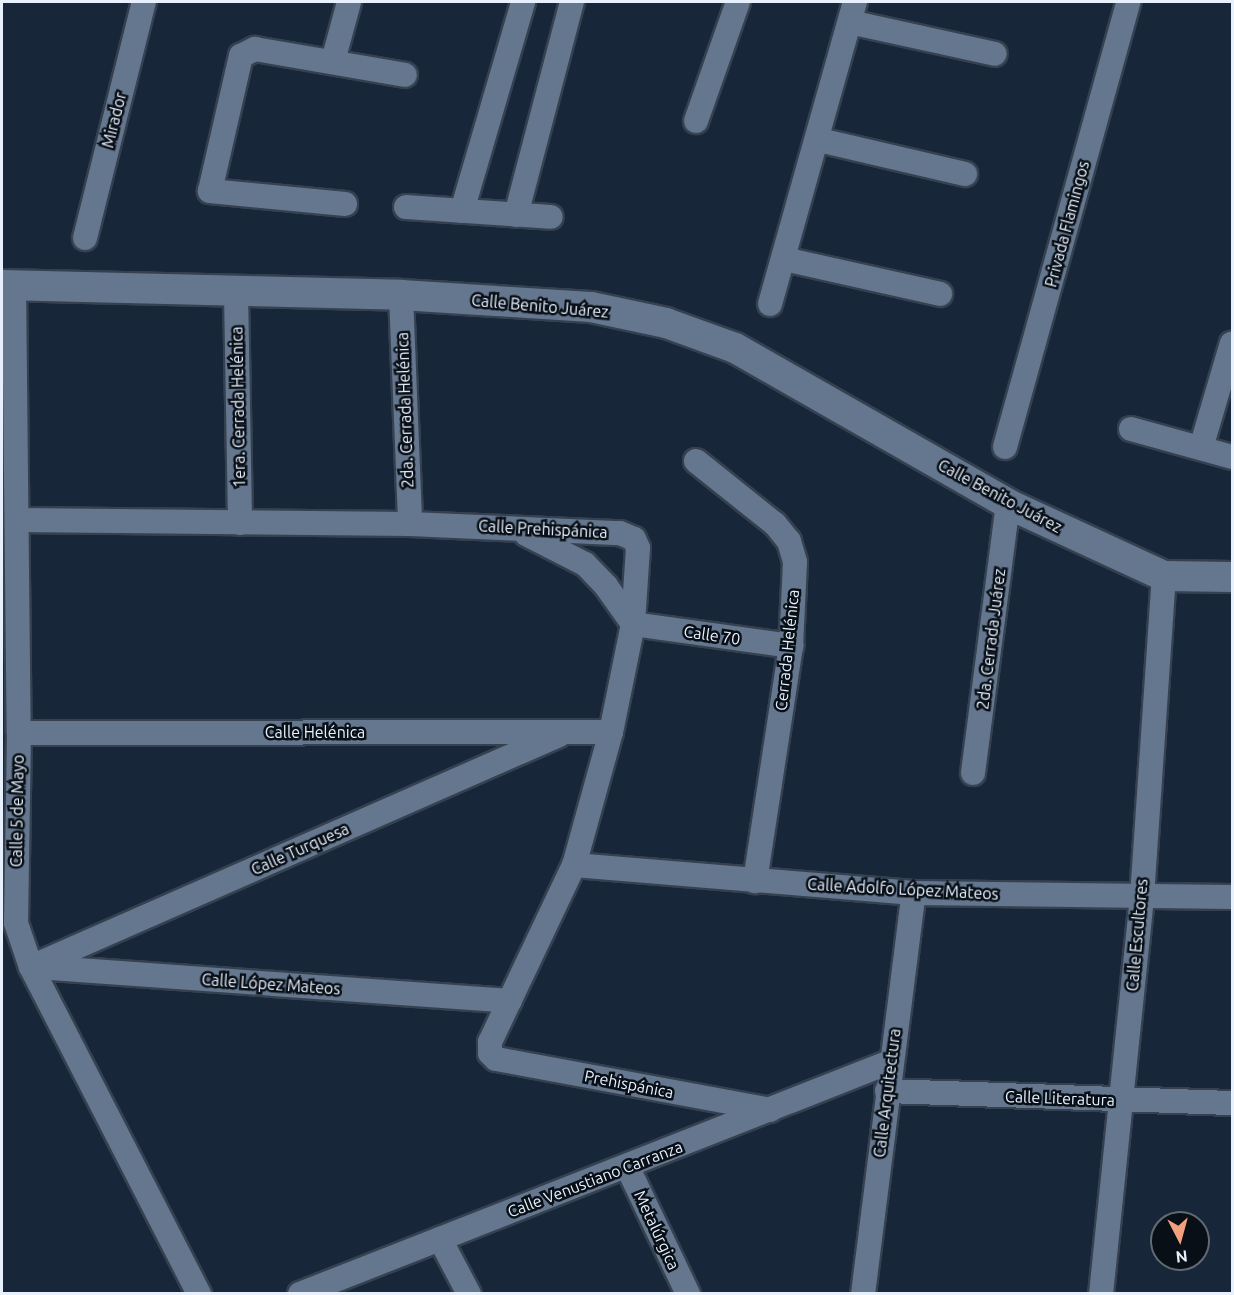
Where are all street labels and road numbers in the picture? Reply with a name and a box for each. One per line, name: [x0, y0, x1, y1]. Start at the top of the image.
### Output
street label: Mirador: [98, 90, 130, 150]
street label: Privada Flamingos: [1041, 159, 1093, 289]
street label: Calle Benito Juárez: [471, 290, 609, 322]
street label: 1era. Cerrada Helénica: [227, 326, 249, 488]
street label: 2da. Cerrada Helénica: [393, 332, 417, 488]
street label: Calle Benito Juárez: [935, 455, 1065, 537]
street label: Calle Prehispánica: [478, 516, 608, 542]
street label: 2da. Cerrada Juárez: [973, 567, 1009, 711]
street label: Cerrada Helénica: [771, 588, 803, 712]
street label: Calle 70: [682, 622, 742, 648]
street label: Calle Helénica: [265, 722, 365, 742]
street label: Calle 5 de Mayo: [6, 755, 28, 867]
street label: Calle Turquesa: [248, 819, 352, 879]
street label: Calle Adolfo López Mateos: [807, 874, 999, 904]
street label: Calle Escultores: [1123, 878, 1151, 992]
street label: Calle López Mateos: [201, 970, 341, 998]
street label: Calle Arquitectura: [870, 1027, 904, 1159]
street label: Prehispánica: [583, 1066, 675, 1102]
street label: Calle Literatura: [1005, 1086, 1115, 1110]
street label: Calle Venustiano Carranza: [505, 1137, 685, 1221]
street label: Metalúrgica: [630, 1187, 684, 1273]

